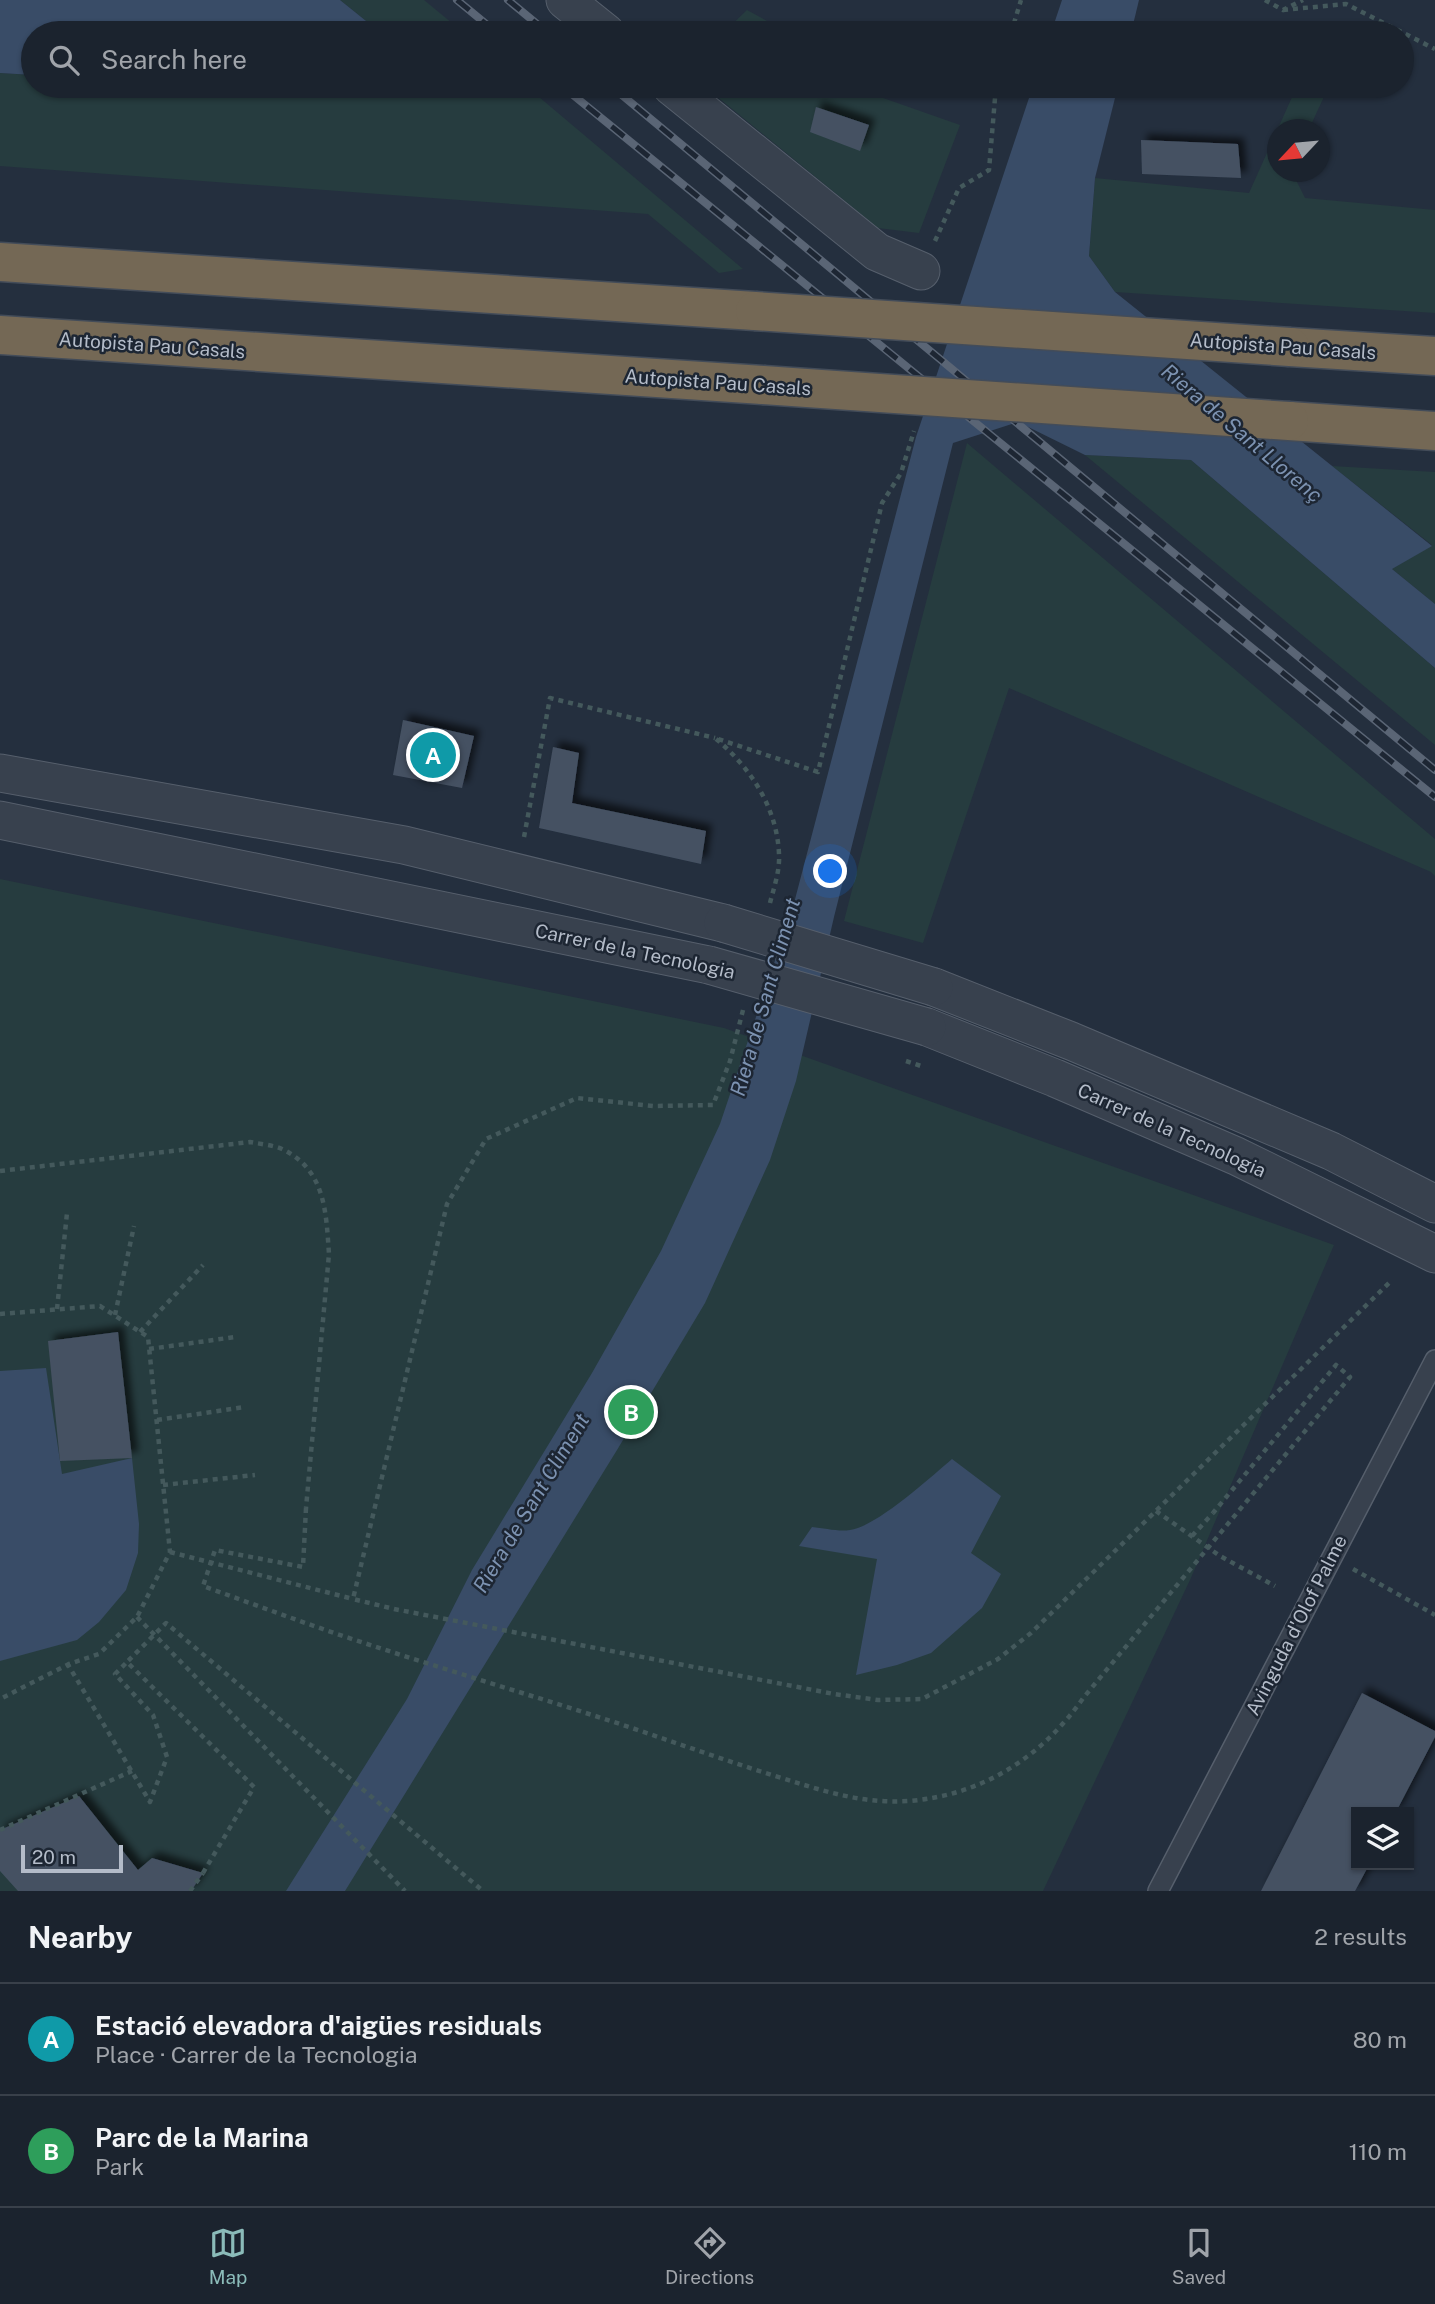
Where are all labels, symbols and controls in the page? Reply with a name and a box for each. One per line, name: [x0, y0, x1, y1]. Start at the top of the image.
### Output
search box: [21, 21, 1414, 98]
icon: search: [45, 41, 83, 79]
text: Search here: [101, 44, 247, 75]
north arrow: [1267, 119, 1330, 182]
street label: Autopista Pau Casals: [58, 328, 246, 362]
street label: Autopista Pau Casals: [1189, 329, 1377, 363]
water label: Riera de Sant Llorenç: [1157, 358, 1327, 508]
street label: Autopista Pau Casals: [624, 365, 812, 399]
pin: A: [410, 729, 456, 781]
your location: [813, 854, 847, 888]
water label: Riera de Sant Climent: [725, 895, 805, 1099]
street label: Carrer de la Tecnologia: [533, 919, 737, 983]
street label: Carrer de la Tecnologia: [1074, 1079, 1270, 1181]
pin: B: [608, 1386, 654, 1438]
water label: Riera de Sant Climent: [468, 1409, 594, 1597]
street label: Avinguda d'Olof Palme: [1241, 1531, 1351, 1719]
map controls: [1351, 1807, 1414, 1870]
button: layers: [1351, 1807, 1414, 1870]
scale bar: [21, 1842, 122, 1874]
text: 20 m: [32, 1846, 76, 1868]
text: Nearby: [28, 1919, 132, 1955]
text: 2 results: [1314, 1923, 1407, 1950]
text: Estació elevadora d'aigües residuals: [95, 2010, 542, 2041]
text: A: [43, 2026, 59, 2053]
text: 80 m: [1353, 2026, 1407, 2053]
text: Place · Carrer de la Tecnologia: [95, 2041, 417, 2068]
text: Parc de la Marina: [95, 2122, 309, 2153]
text: B: [43, 2138, 59, 2165]
text: 110 m: [1349, 2138, 1407, 2165]
text: Park: [95, 2153, 144, 2180]
tab: Map: [209, 2224, 247, 2288]
tab: Directions: [665, 2224, 754, 2288]
tab: Saved: [1172, 2224, 1226, 2288]

